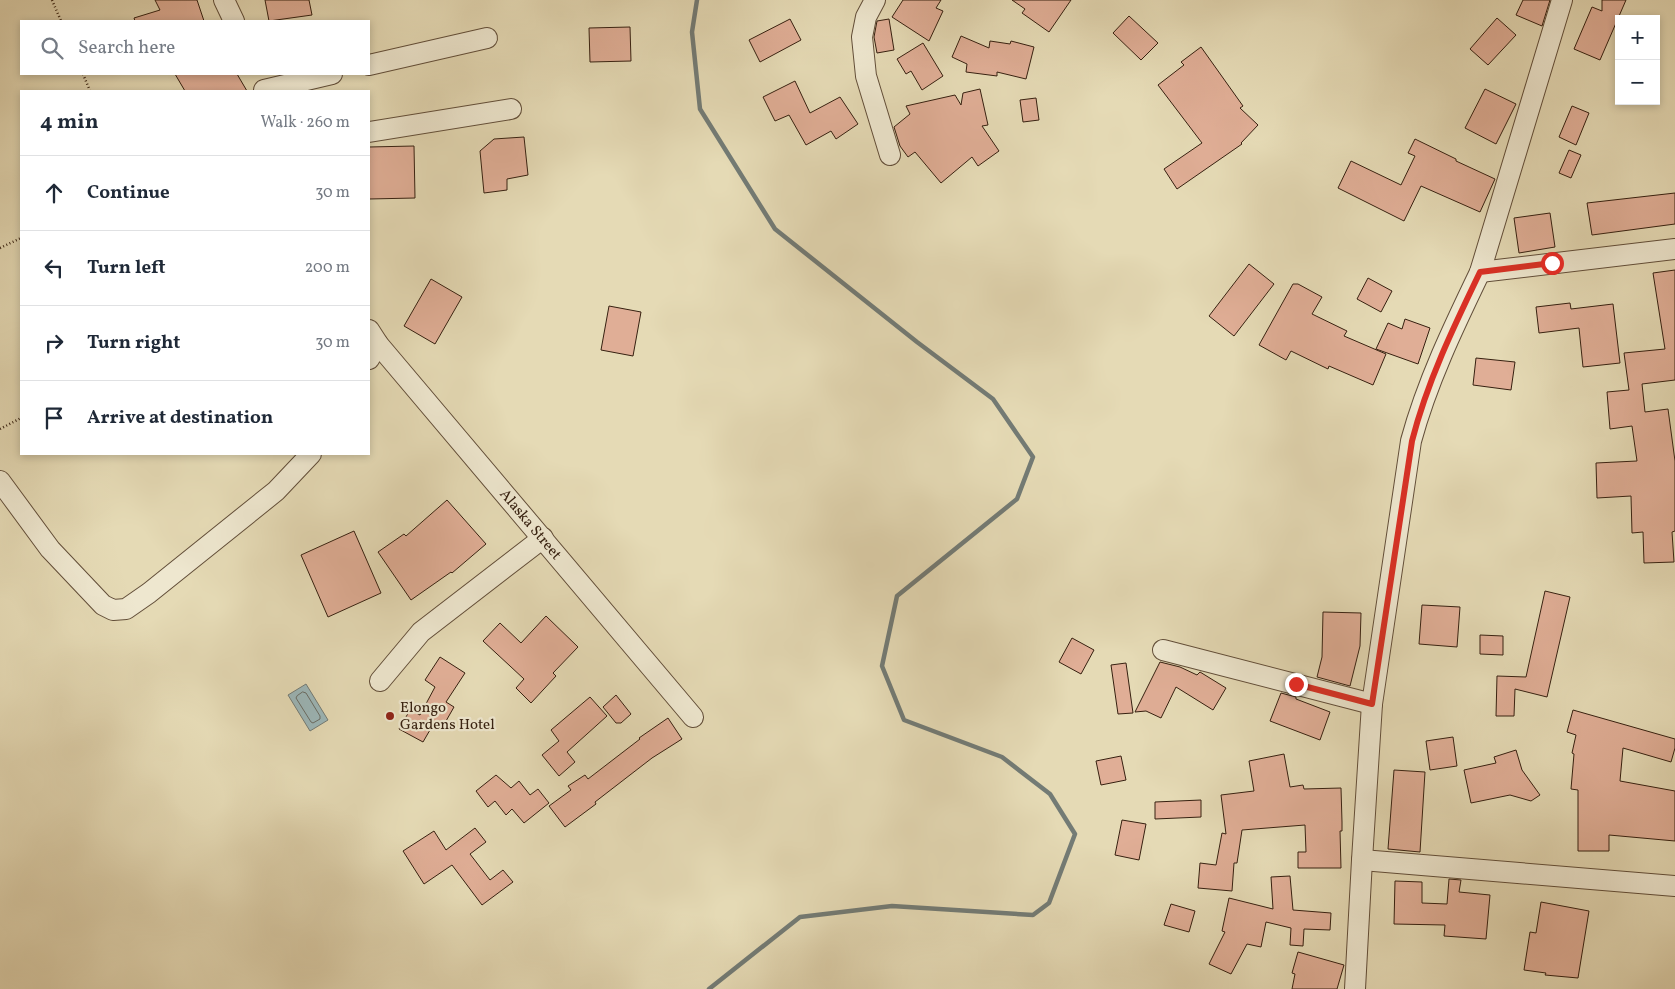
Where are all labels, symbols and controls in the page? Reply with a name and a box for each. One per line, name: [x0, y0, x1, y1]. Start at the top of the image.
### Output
map controls: [1615, 15, 1660, 105]
button: +: [1615, 15, 1660, 60]
search box: [20, 20, 370, 75]
icon: search: [38, 34, 66, 62]
text: Search here: [78, 35, 175, 61]
button: −: [1615, 60, 1660, 105]
text: 4 min: [40, 108, 99, 137]
text: Walk · 260 m: [260, 112, 350, 134]
icon: ahead: [40, 179, 68, 207]
text: Continue: [87, 180, 170, 206]
text: 30 m: [315, 182, 350, 204]
route start: [1541, 252, 1564, 275]
icon: left: [40, 254, 68, 282]
text: Turn left: [87, 255, 166, 281]
text: 200 m: [305, 257, 350, 279]
icon: right: [40, 329, 68, 357]
text: Turn right: [87, 330, 180, 356]
text: 30 m: [315, 332, 350, 354]
icon: arrive: [40, 404, 68, 432]
text: Arrive at destination: [87, 405, 273, 431]
street label: Alaska Street: [494, 485, 566, 565]
route end: [1285, 673, 1308, 696]
place label: Elongo Gardens Hotel: [400, 698, 495, 736]
marker: Elongo Gardens Hotel: [384, 710, 396, 722]

